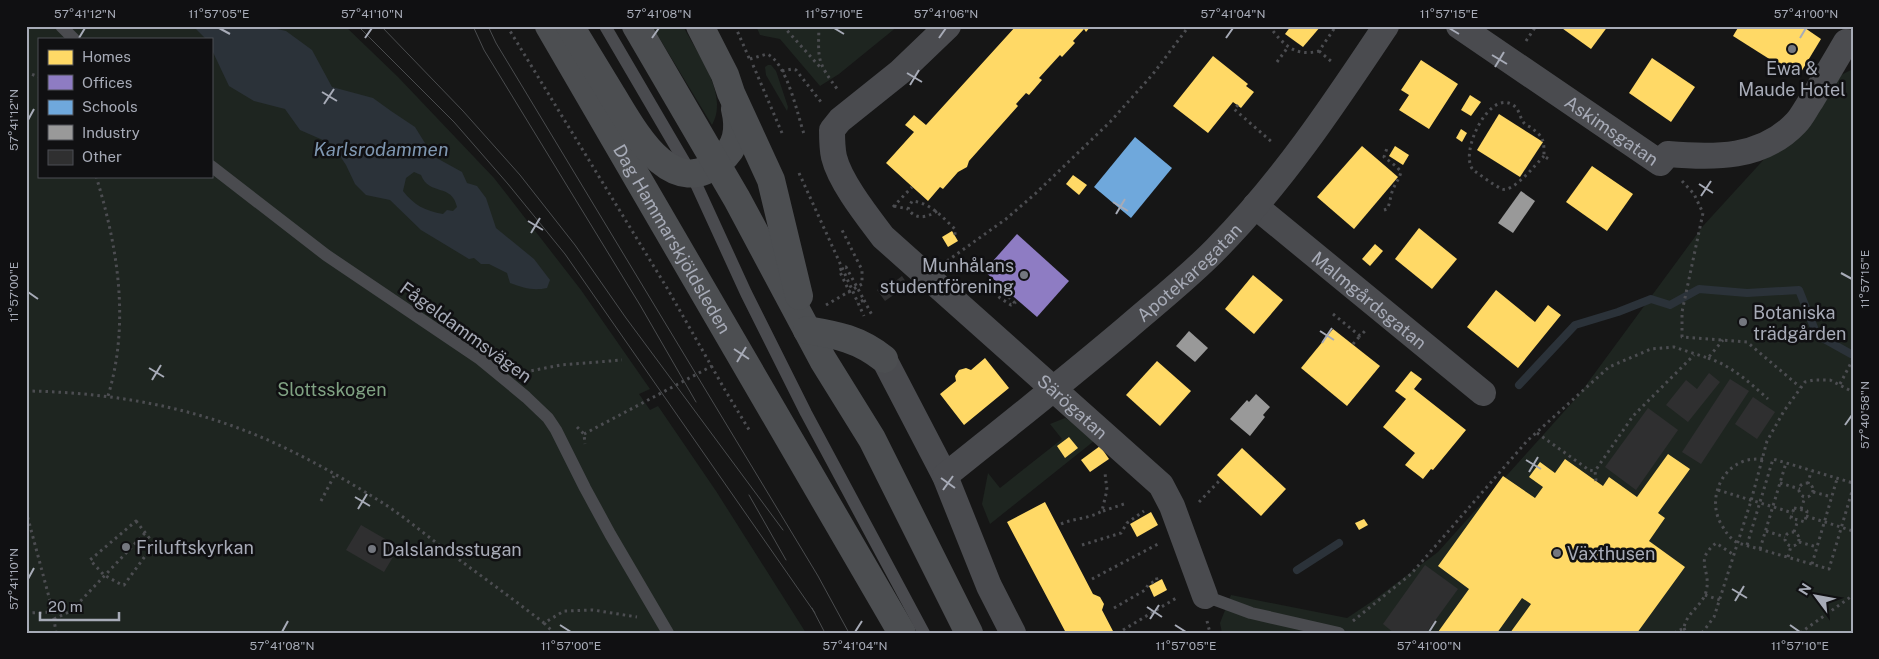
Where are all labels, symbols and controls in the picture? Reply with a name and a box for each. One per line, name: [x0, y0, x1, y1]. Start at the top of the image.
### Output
text: 57°41'12"N: [54, 7, 116, 21]
text: 11°57'05"E: [189, 7, 249, 21]
text: 57°41'10"N: [341, 7, 403, 21]
text: 57°41'08"N: [626, 7, 692, 21]
text: 11°57'10"E: [805, 7, 863, 21]
text: 57°41'06"N: [914, 7, 978, 21]
text: 57°41'04"N: [1201, 7, 1265, 21]
text: 11°57'15"E: [1420, 7, 1478, 21]
text: 57°41'00"N: [1774, 7, 1838, 21]
legend: [38, 38, 212, 178]
marker: Ewa & Maude Hotel: [1786, 43, 1798, 55]
text: Homes: [82, 48, 131, 65]
place label: Ewa & Maude Hotel: [1738, 58, 1846, 100]
text: Offices: [82, 74, 132, 91]
text: 57°41'12"N: [7, 89, 21, 151]
street label: Askimsgatan: [1561, 91, 1663, 169]
text: Schools: [82, 98, 138, 115]
text: Industry: [82, 124, 140, 141]
water label: Karlsrodammen: [313, 138, 449, 160]
street label: Dag Hammarskjöldsleden: [609, 140, 736, 337]
text: Other: [82, 148, 122, 165]
street label: Apotekaregatan: [1132, 219, 1246, 326]
street label: Malmgårdsgatan: [1308, 247, 1431, 353]
text: 11°57'15"E: [1858, 250, 1872, 308]
place label: Munhålans studentförening: [880, 255, 1014, 297]
text: 11°57'00"E: [7, 262, 21, 322]
marker: Munhålans studentförening: [1018, 269, 1030, 281]
street label: Fågeldammsvägen: [396, 277, 536, 387]
place label: Botaniska trädgården: [1753, 302, 1846, 344]
marker: Botaniska trädgården: [1737, 316, 1749, 328]
street label: Särögatan: [1033, 370, 1112, 443]
park label: Slottsskogen: [277, 379, 387, 400]
text: 57°40'58"N: [1858, 381, 1872, 449]
place label: Friluftskyrkan: [136, 537, 254, 558]
place label: Dalslandsstugan: [382, 539, 522, 560]
marker: Friluftskyrkan: [120, 541, 132, 553]
marker: Dalslandsstugan: [366, 543, 378, 555]
place label: Växthusen: [1567, 543, 1655, 564]
marker: Växthusen: [1551, 547, 1563, 559]
text: 57°41'10"N: [7, 548, 21, 610]
north arrow: [1792, 572, 1842, 622]
text: N: [1795, 580, 1815, 598]
scale bar: [40, 589, 119, 621]
text: 20 m: [48, 598, 83, 615]
text: 57°41'08"N: [249, 639, 315, 653]
text: 11°57'00"E: [541, 639, 601, 653]
text: 57°41'04"N: [823, 639, 887, 653]
text: 11°57'05"E: [1156, 639, 1216, 653]
text: 57°41'00"N: [1397, 639, 1461, 653]
text: 11°57'10"E: [1771, 639, 1829, 653]

